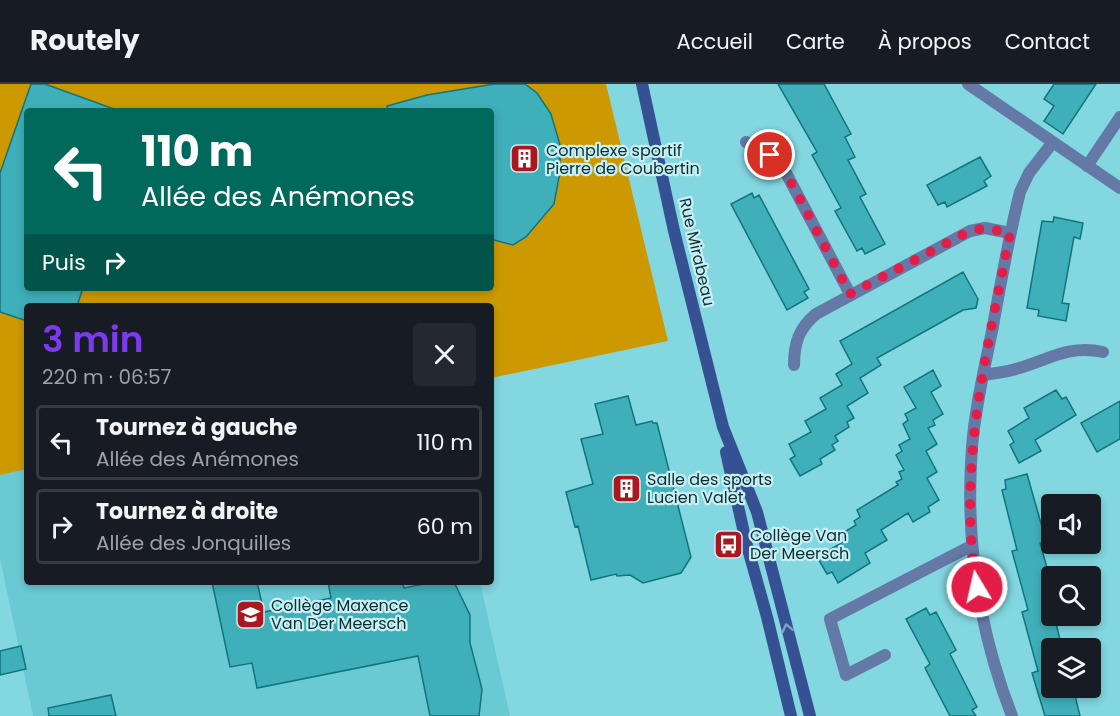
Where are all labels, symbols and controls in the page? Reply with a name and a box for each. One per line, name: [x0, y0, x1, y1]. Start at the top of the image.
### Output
text: Routely: [30, 21, 140, 60]
text: Accueil: [676, 27, 753, 56]
text: Carte: [786, 27, 845, 56]
text: À propos: [878, 27, 972, 56]
text: Contact: [1005, 27, 1090, 56]
text: 110 m: [141, 122, 253, 181]
pin: [744, 129, 795, 180]
icon: left: [42, 132, 120, 210]
icon: arrive: [753, 138, 786, 171]
place label: Complexe sportif Pierre de Coubertin: [546, 139, 700, 180]
building icon: Complexe sportif Pierre de Coubertin: [509, 143, 541, 175]
text: Allée des Anémones: [141, 178, 415, 215]
street label: Rue Mirabeau: [673, 196, 721, 308]
icon: right: [98, 246, 131, 279]
text: Puis: [42, 247, 86, 278]
text: 3 min: [42, 314, 144, 365]
button: close: [413, 323, 476, 386]
text: 220 m · 06:57: [42, 363, 171, 391]
text: Tournez à gauche: [96, 412, 297, 443]
icon: left: [45, 426, 78, 459]
text: 110 m: [417, 427, 473, 458]
text: Allée des Anémones: [96, 445, 299, 473]
place label: Salle des sports Lucien Valet: [647, 468, 772, 509]
building icon: Salle des sports Lucien Valet: [610, 472, 642, 504]
map controls: [1041, 494, 1101, 698]
button: sound: [1041, 494, 1101, 554]
text: Tournez à droite: [96, 496, 278, 527]
icon: right: [45, 510, 78, 543]
text: 60 m: [417, 511, 473, 542]
place label: Collège Van Der Meersch: [750, 524, 849, 565]
bus stop icon: Collège Van Der Meersch: [713, 528, 745, 560]
text: Allée des Jonquilles: [96, 529, 291, 557]
position arrow: [945, 555, 1009, 619]
button: search: [1041, 566, 1101, 626]
place label: Collège Maxence Van Der Meersch: [271, 594, 409, 635]
school or university icon: Collège Maxence Van Der Meersch: [234, 598, 266, 630]
one-way arrow: [781, 623, 794, 633]
button: layers: [1041, 638, 1101, 698]

